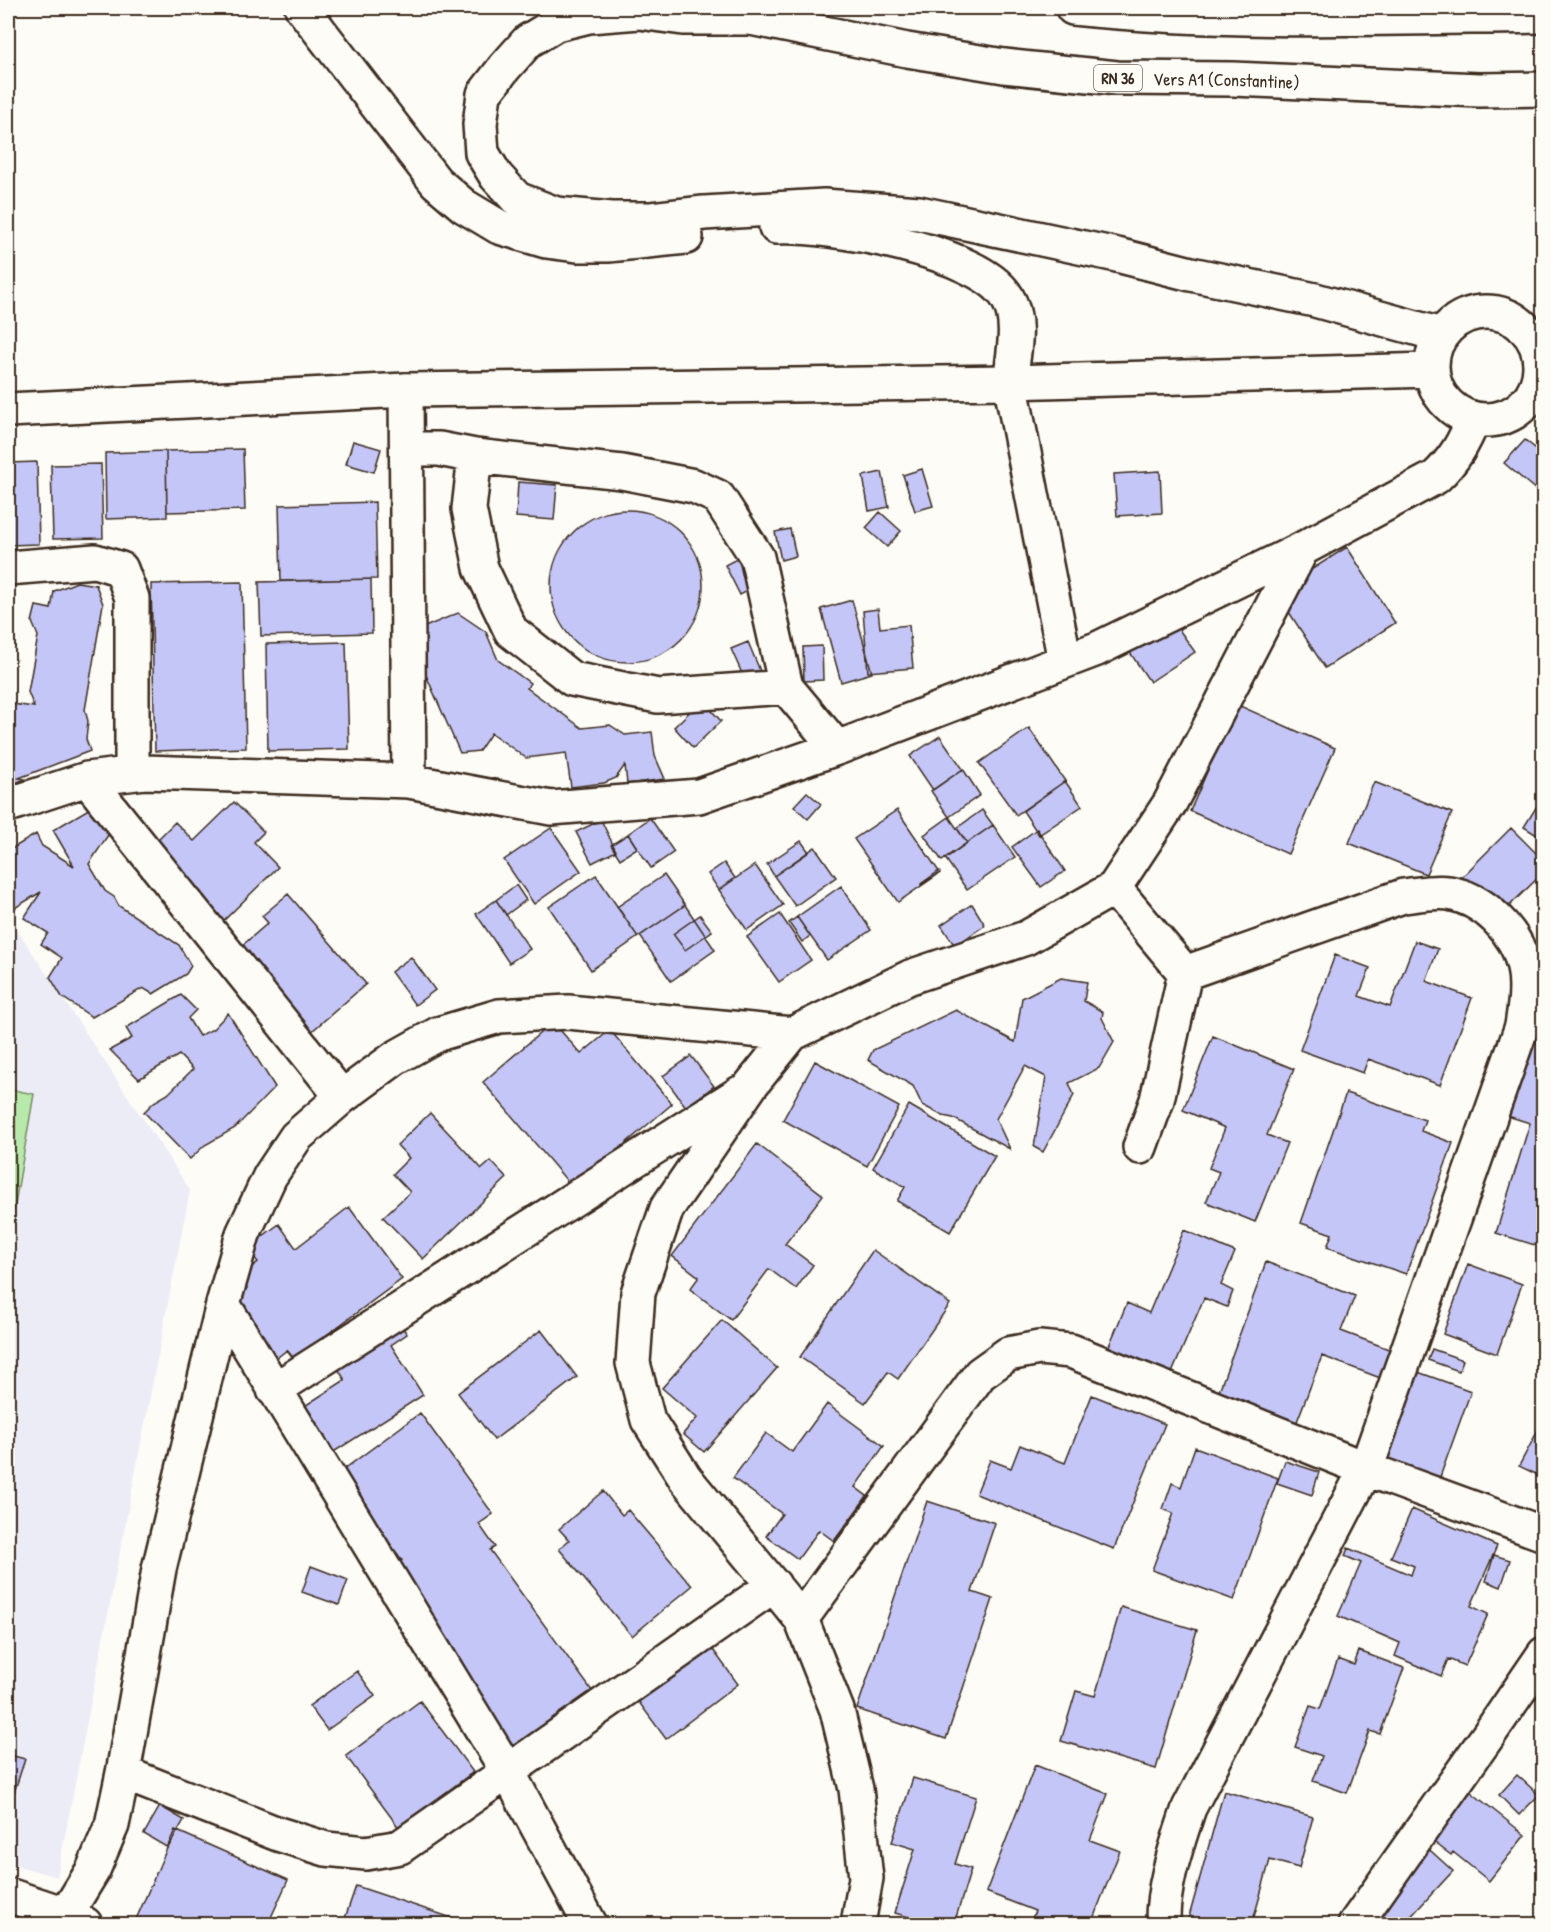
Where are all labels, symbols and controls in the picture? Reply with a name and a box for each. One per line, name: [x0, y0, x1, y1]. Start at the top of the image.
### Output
road number: RN 36: [1094, 65, 1142, 91]
street label: Vers A1 (Constantine): [1153, 66, 1300, 94]

